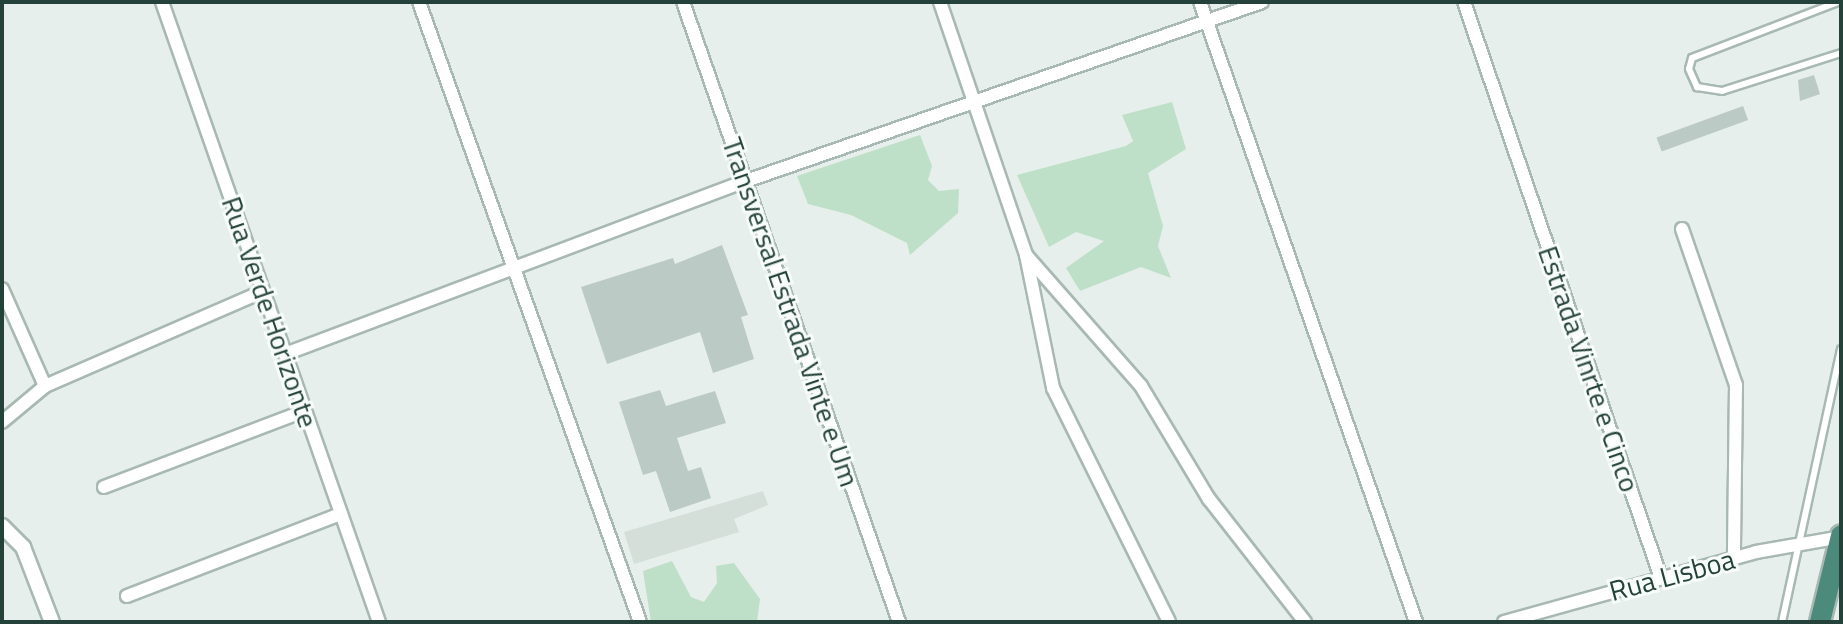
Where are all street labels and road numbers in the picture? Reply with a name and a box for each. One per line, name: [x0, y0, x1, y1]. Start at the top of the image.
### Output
street label: Transversal Estrada Vinte e Um: [715, 133, 867, 491]
street label: Rua Verde Horizonte: [215, 192, 325, 432]
street label: Estrada Vinrte e Cinco: [1531, 242, 1647, 496]
street label: Rua Lisboa: [1606, 542, 1738, 608]

